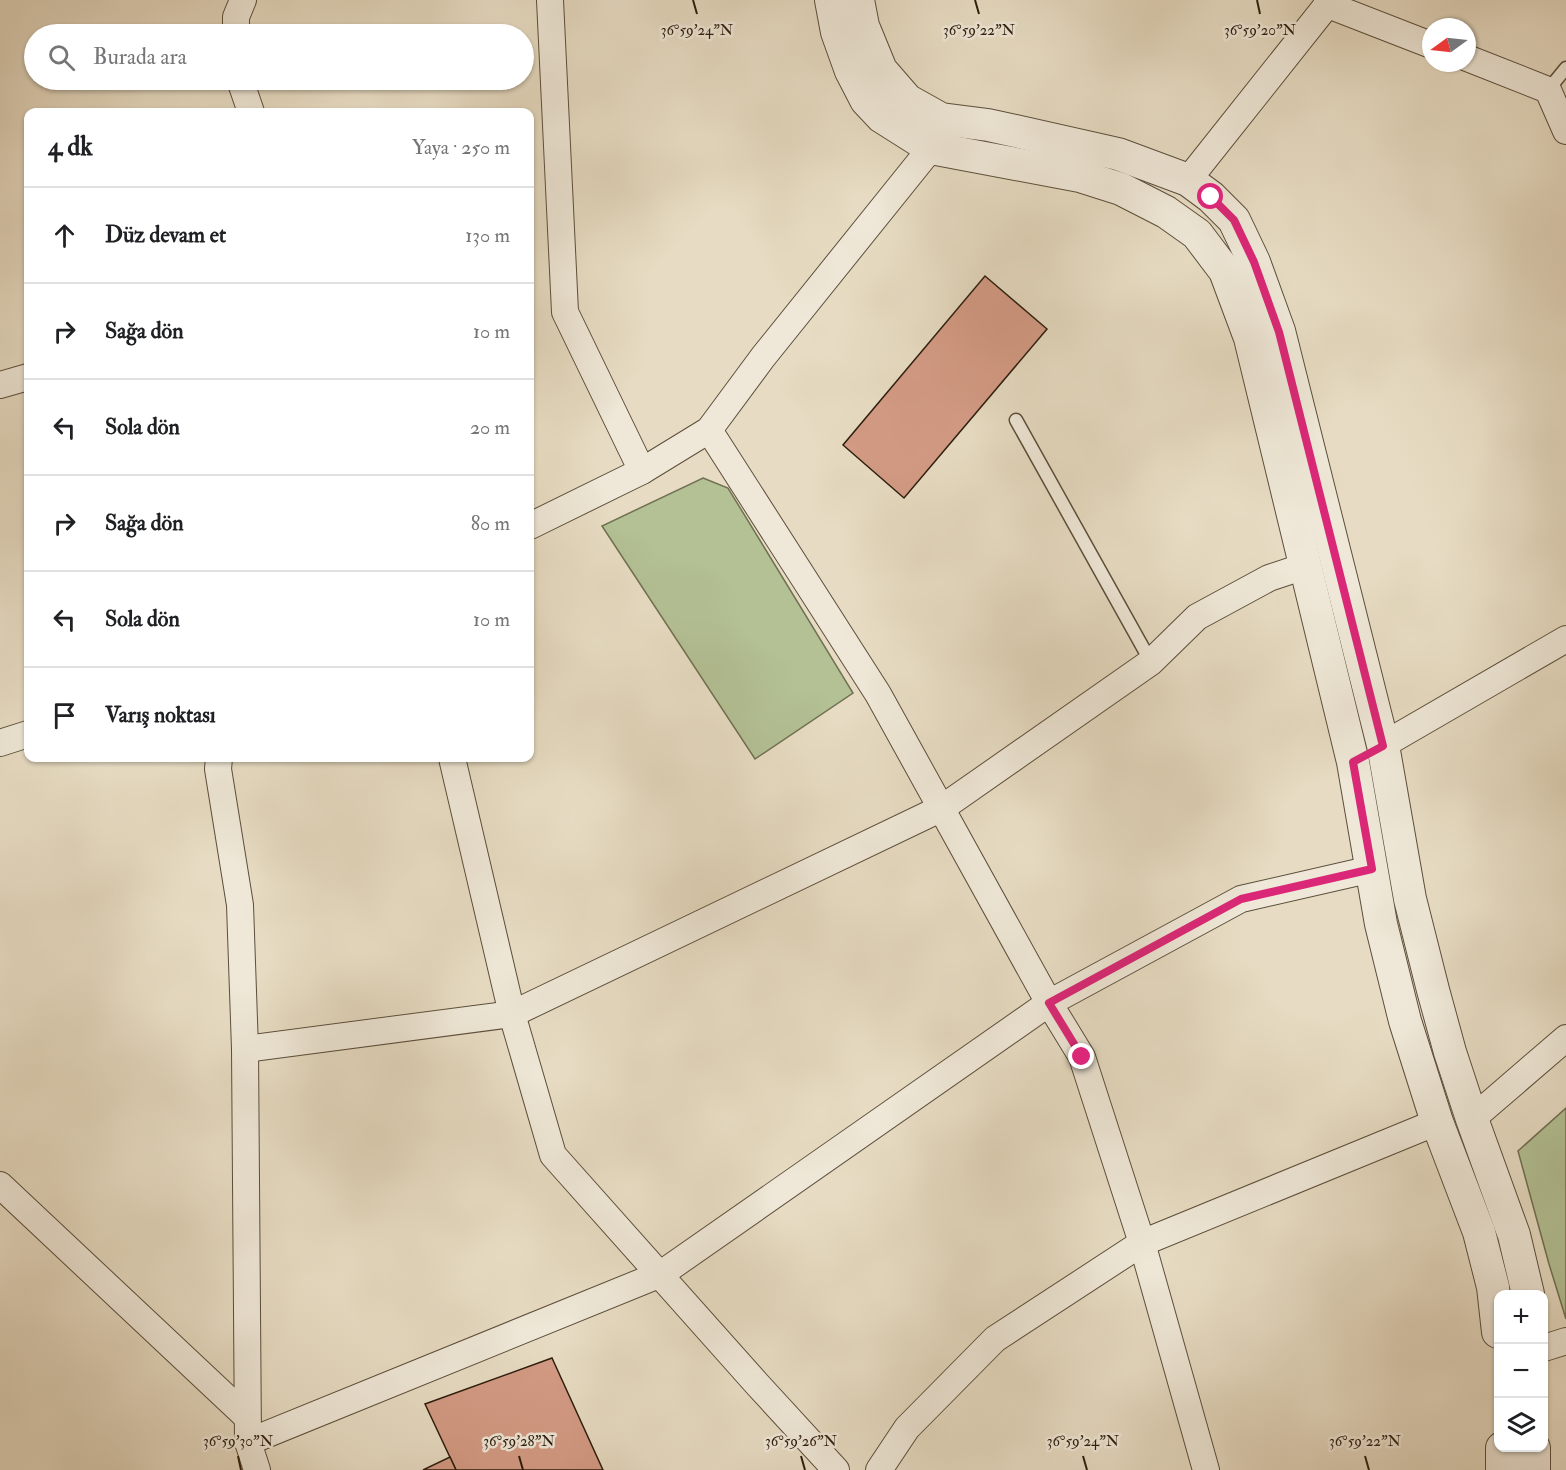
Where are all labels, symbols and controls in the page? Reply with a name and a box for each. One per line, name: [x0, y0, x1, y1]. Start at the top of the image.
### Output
north arrow: [1422, 18, 1476, 72]
text: 36°59'24"N: [661, 21, 734, 40]
text: 36°59'22"N: [943, 21, 1016, 40]
text: 36°59'20"N: [1224, 21, 1297, 40]
search box: [24, 24, 534, 90]
icon: search: [45, 41, 78, 74]
text: Burada ara: [93, 43, 187, 71]
text: 4 dk: [48, 131, 93, 163]
text: Yaya · 250 m: [412, 135, 510, 160]
route start: [1197, 183, 1223, 209]
icon: ahead: [48, 219, 81, 252]
text: Düz devam et: [105, 221, 226, 249]
text: 130 m: [465, 223, 510, 248]
icon: right: [48, 315, 81, 348]
text: Sağa dön: [105, 317, 184, 345]
text: 10 m: [473, 319, 510, 344]
icon: left: [48, 411, 81, 444]
text: Sola dön: [105, 413, 180, 441]
text: 20 m: [470, 415, 510, 440]
icon: right: [48, 507, 81, 540]
text: Sağa dön: [105, 509, 184, 537]
text: 80 m: [471, 511, 510, 536]
icon: left: [48, 603, 81, 636]
text: Sola dön: [105, 605, 180, 633]
text: 10 m: [473, 607, 510, 632]
icon: arrive: [48, 699, 81, 732]
text: Varış noktası: [105, 701, 216, 729]
route end: [1068, 1043, 1094, 1069]
map controls: [1494, 1290, 1548, 1452]
button: +: [1494, 1290, 1548, 1344]
button: −: [1494, 1344, 1548, 1398]
button: layers: [1494, 1398, 1548, 1452]
text: 36°59'30"N: [203, 1432, 274, 1451]
text: 36°59'28"N: [483, 1432, 555, 1451]
text: 36°59'26"N: [765, 1432, 838, 1451]
text: 36°59'24"N: [1047, 1432, 1120, 1451]
text: 36°59'22"N: [1329, 1432, 1402, 1451]

